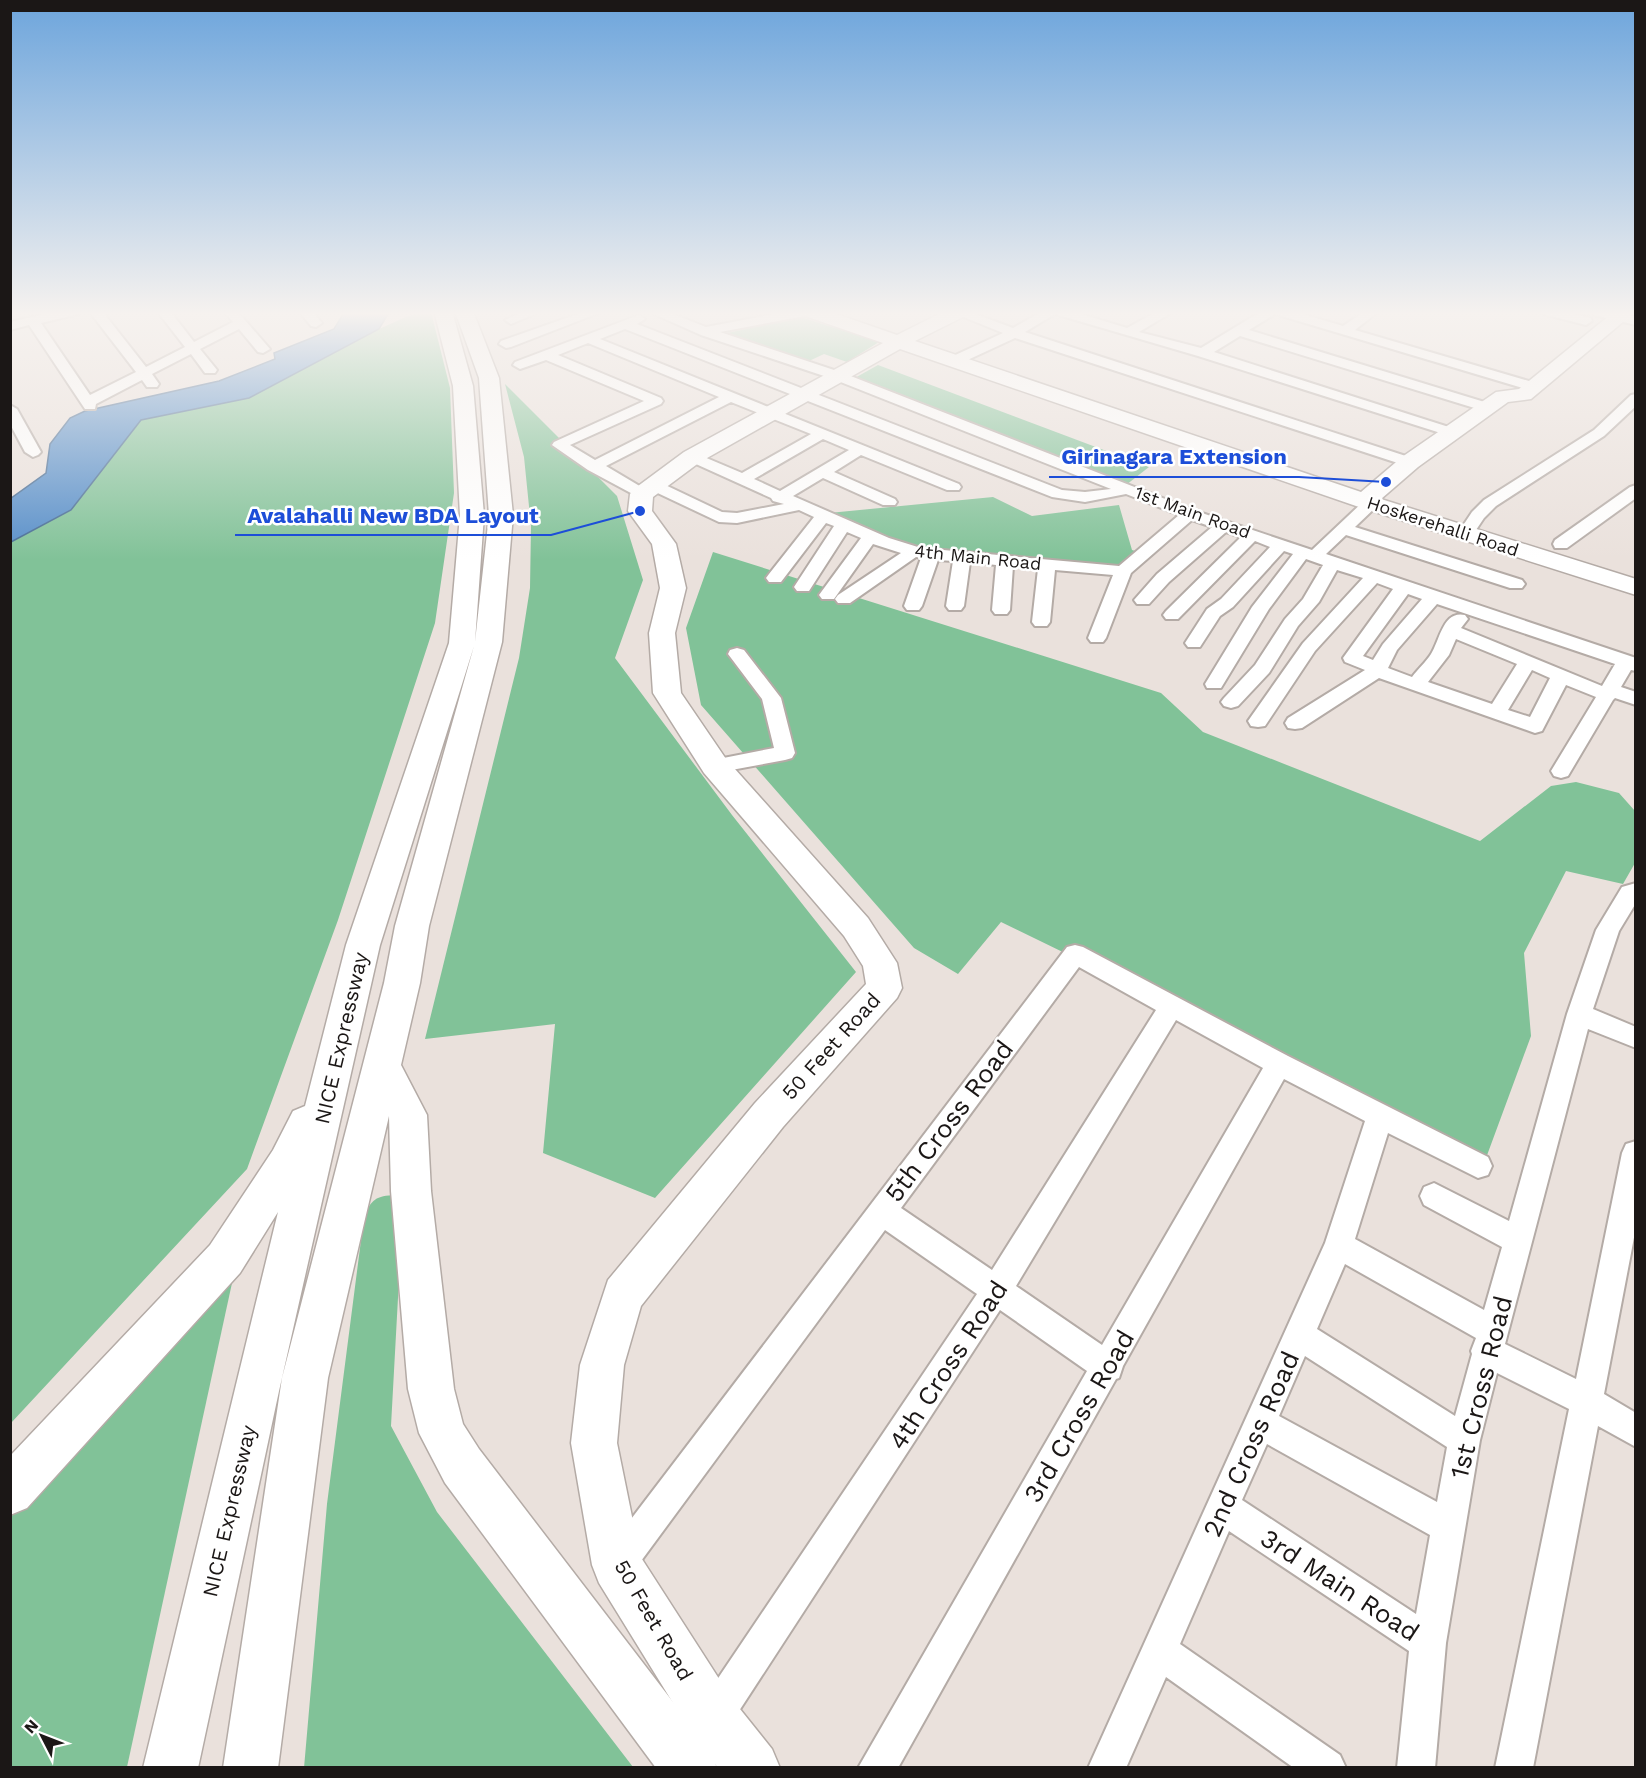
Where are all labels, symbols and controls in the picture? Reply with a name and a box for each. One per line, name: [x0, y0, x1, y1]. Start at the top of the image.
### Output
callout: Girinagara Extension: [1049, 437, 1299, 477]
text: Girinagara Extension: [1061, 444, 1287, 469]
street label: 1st Main Road: [1132, 481, 1254, 543]
street label: Hoskerehalli Road: [1364, 492, 1522, 560]
callout: Avalahalli New BDA Layout: [235, 495, 551, 535]
text: Avalahalli New BDA Layout: [247, 503, 539, 528]
street label: 4th Main Road: [914, 540, 1042, 574]
street label: NICE Expressway: [309, 949, 373, 1126]
street label: 50 Feet Road: [776, 987, 886, 1105]
street label: 5th Cross Road: [879, 1034, 1019, 1208]
street label: 4th Cross Road: [882, 1275, 1014, 1455]
street label: 1st Cross Road: [1444, 1293, 1518, 1481]
street label: 3rd Cross Road: [1018, 1325, 1140, 1507]
street label: 2nd Cross Road: [1197, 1347, 1305, 1541]
street label: NICE Expressway: [197, 1422, 261, 1599]
street label: 3rd Main Road: [1255, 1523, 1425, 1647]
street label: 50 Feet Road: [609, 1555, 699, 1685]
north arrow: [12, 1706, 72, 1766]
text: N: [20, 1716, 42, 1737]

